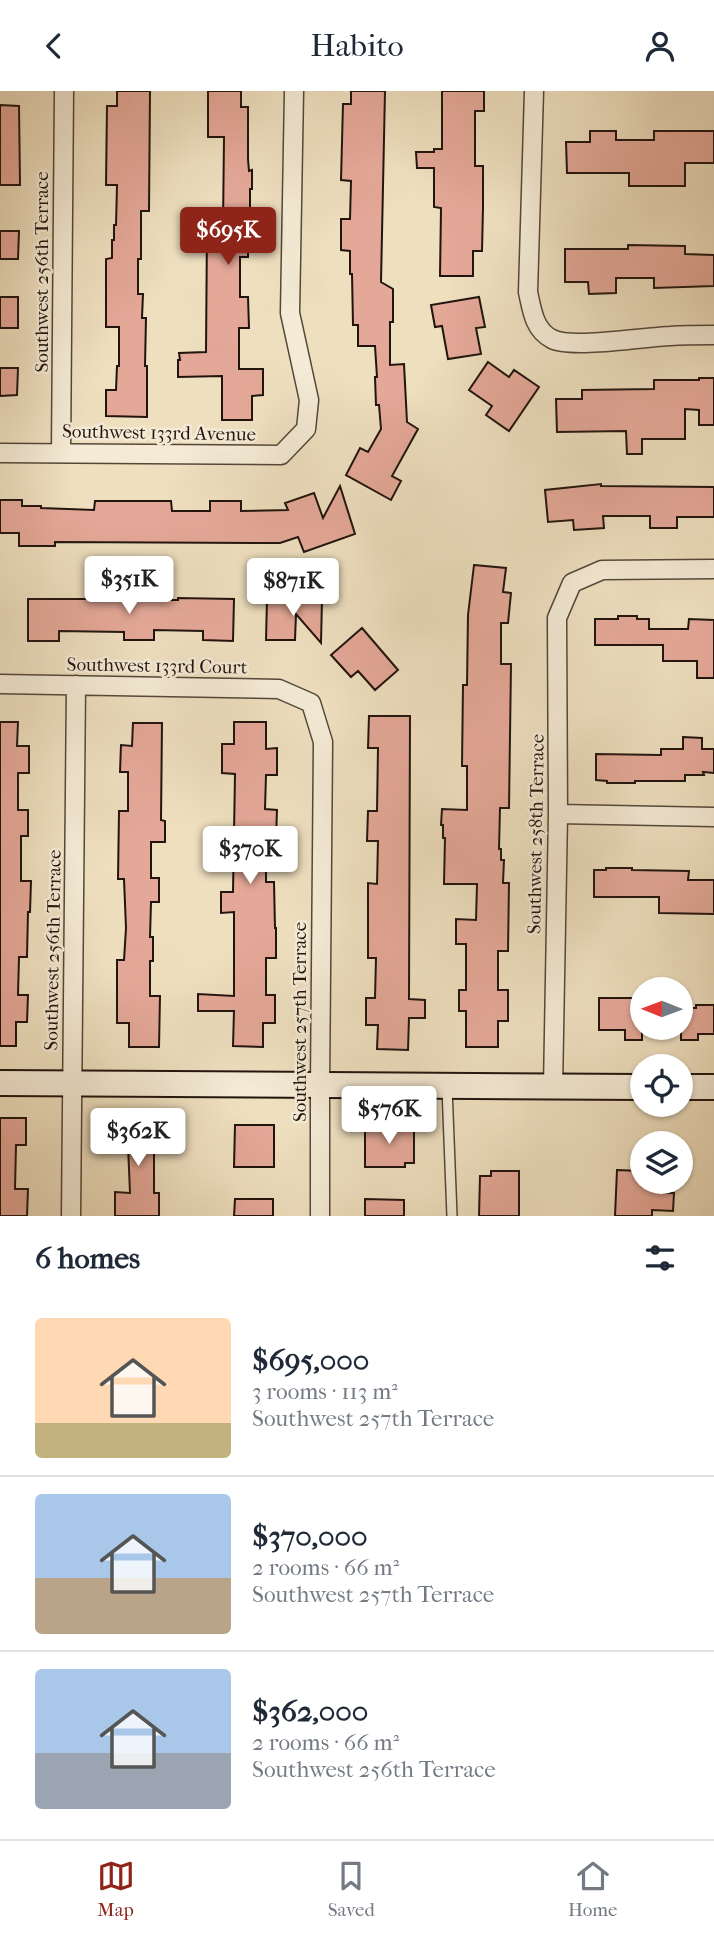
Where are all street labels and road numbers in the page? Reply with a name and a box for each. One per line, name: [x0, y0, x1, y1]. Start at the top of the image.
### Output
street label: Southwest 256th Terrace: [31, 171, 53, 373]
street label: Southwest 133rd Avenue: [62, 420, 256, 446]
street label: Southwest 133rd Court: [66, 653, 248, 679]
street label: Southwest 258th Terrace: [523, 734, 549, 934]
street label: Southwest 256th Terrace: [40, 849, 66, 1051]
street label: Southwest 257th Terrace: [289, 922, 311, 1122]

